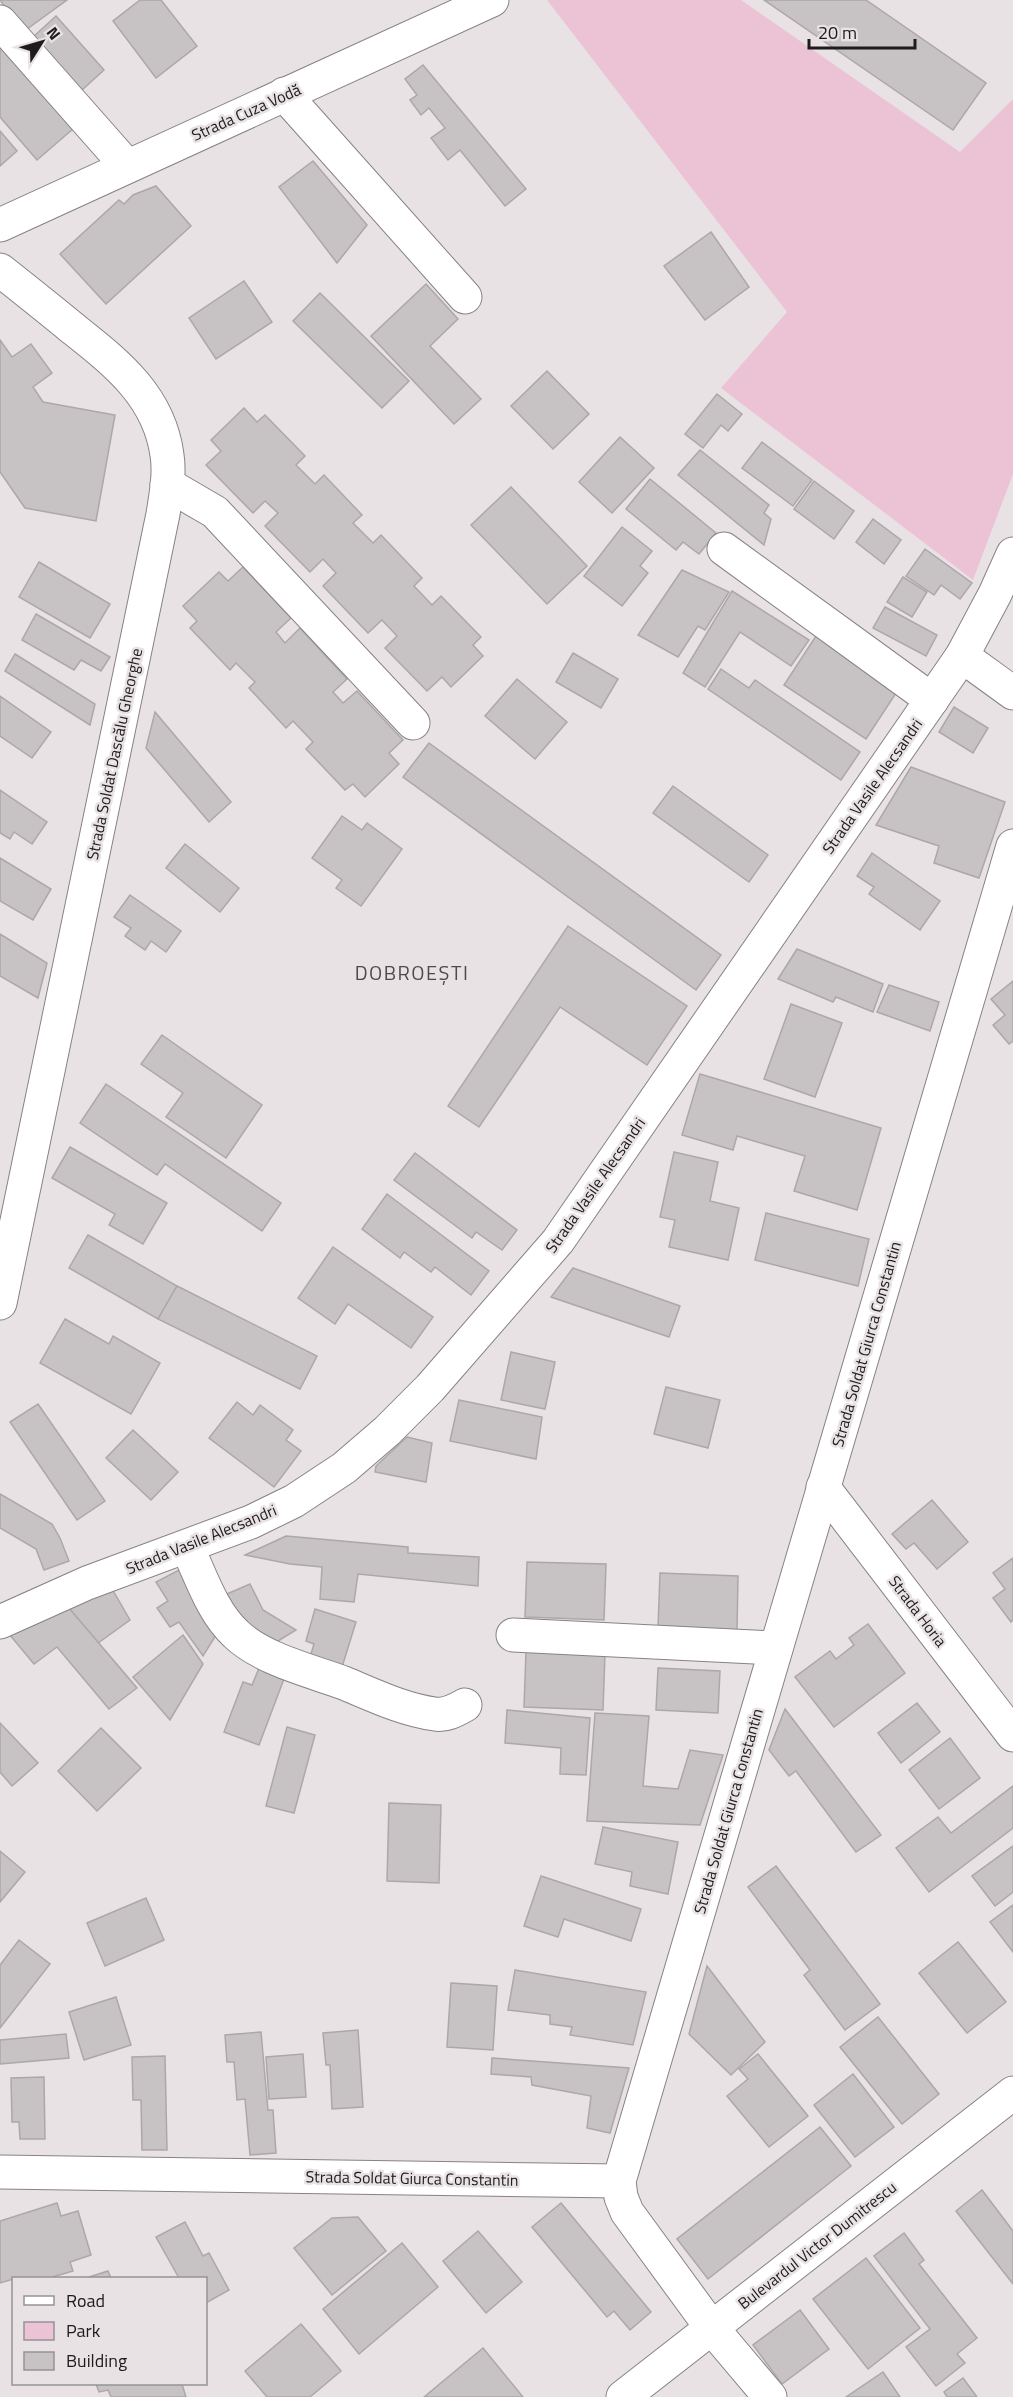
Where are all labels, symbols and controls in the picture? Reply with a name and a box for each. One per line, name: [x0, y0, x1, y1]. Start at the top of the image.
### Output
north arrow: [12, 12, 72, 72]
scale bar: [809, 12, 916, 50]
text: 20 m: [818, 19, 857, 46]
text: N: [41, 21, 67, 45]
street label: Strada Cuza Vodă: [188, 77, 304, 147]
street label: Strada Soldat Dascălu Gheorghe: [80, 646, 148, 862]
street label: Strada Vasile Alecsandri: [816, 713, 928, 859]
district label: DOBROEȘTI: [355, 957, 469, 988]
street label: Strada Vasile Alecsandri: [539, 1112, 651, 1258]
street label: Strada Soldat Giurca Constantin: [825, 1238, 907, 1450]
street label: Strada Vasile Alecsandri: [122, 1498, 280, 1580]
street label: Strada Horia: [883, 1570, 953, 1652]
street label: Strada Soldat Giurca Constantin: [687, 1705, 769, 1917]
street label: Strada Soldat Giurca Constantin: [305, 2164, 519, 2192]
street label: Bulevardul Victor Dumitrescu: [733, 2175, 901, 2315]
legend: [12, 2277, 207, 2385]
text: Road: [66, 2287, 105, 2314]
text: Park: [66, 2317, 101, 2344]
text: Building: [66, 2347, 127, 2374]

